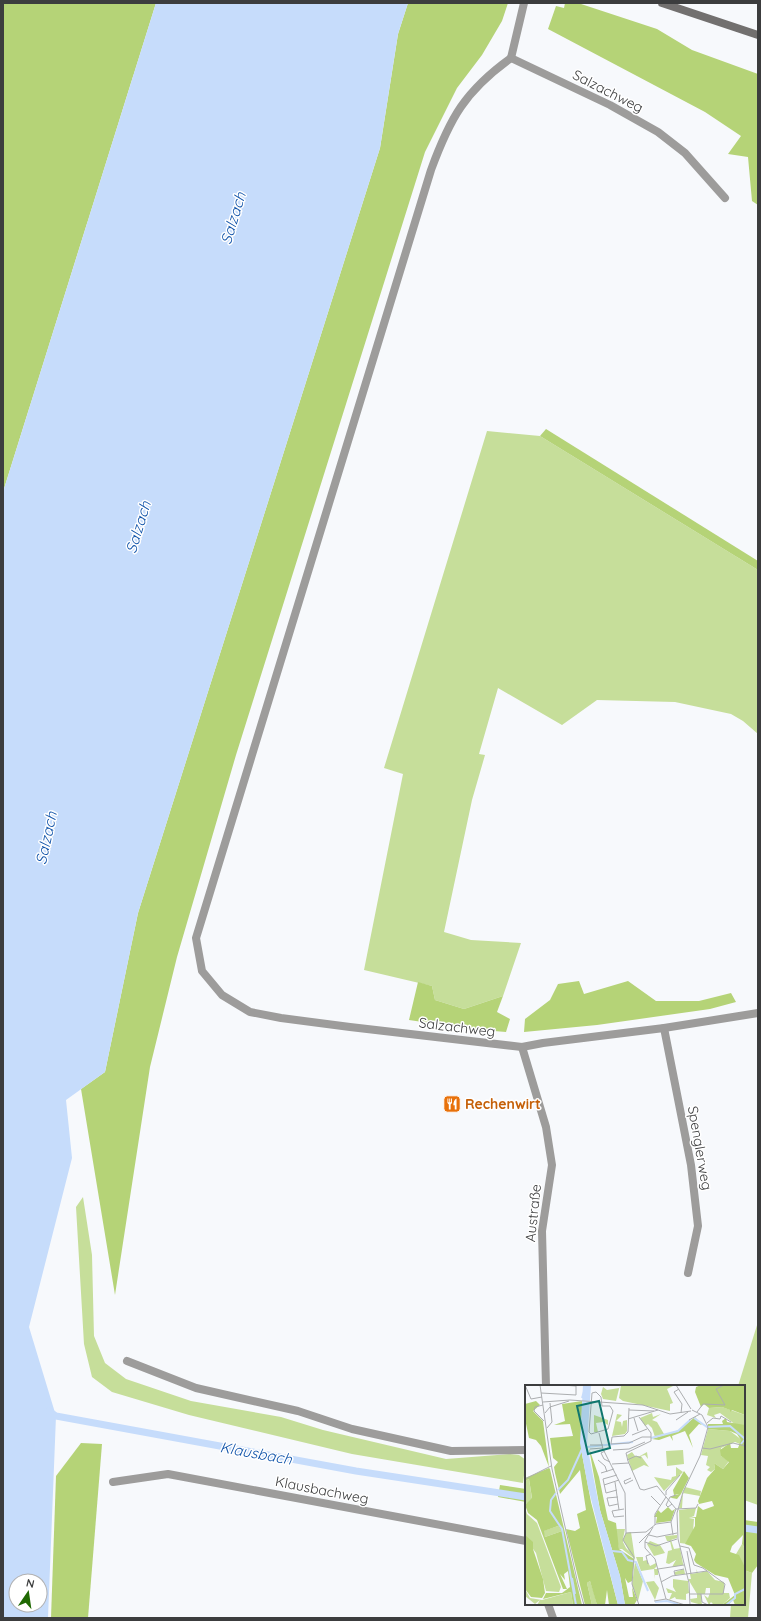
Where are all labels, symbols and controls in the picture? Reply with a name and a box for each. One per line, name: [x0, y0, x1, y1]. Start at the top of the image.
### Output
street label: Salzachweg: [570, 65, 646, 117]
water label: Salzach: [216, 189, 250, 246]
water label: Salzach: [121, 498, 155, 555]
water label: Salzach: [31, 809, 61, 866]
street label: Salzachweg: [418, 1013, 496, 1041]
restaurant icon: Rechenwirt: [442, 1094, 462, 1114]
place label: Rechenwirt: [465, 1095, 541, 1113]
street label: Spenglerweg: [684, 1104, 716, 1192]
street label: Austraße: [521, 1183, 545, 1243]
inset map: [525, 1385, 745, 1605]
water label: Klausbach: [219, 1437, 294, 1469]
street label: Klausbachweg: [274, 1472, 370, 1508]
north arrow: [8, 1573, 48, 1613]
text: N: [25, 1576, 36, 1591]

